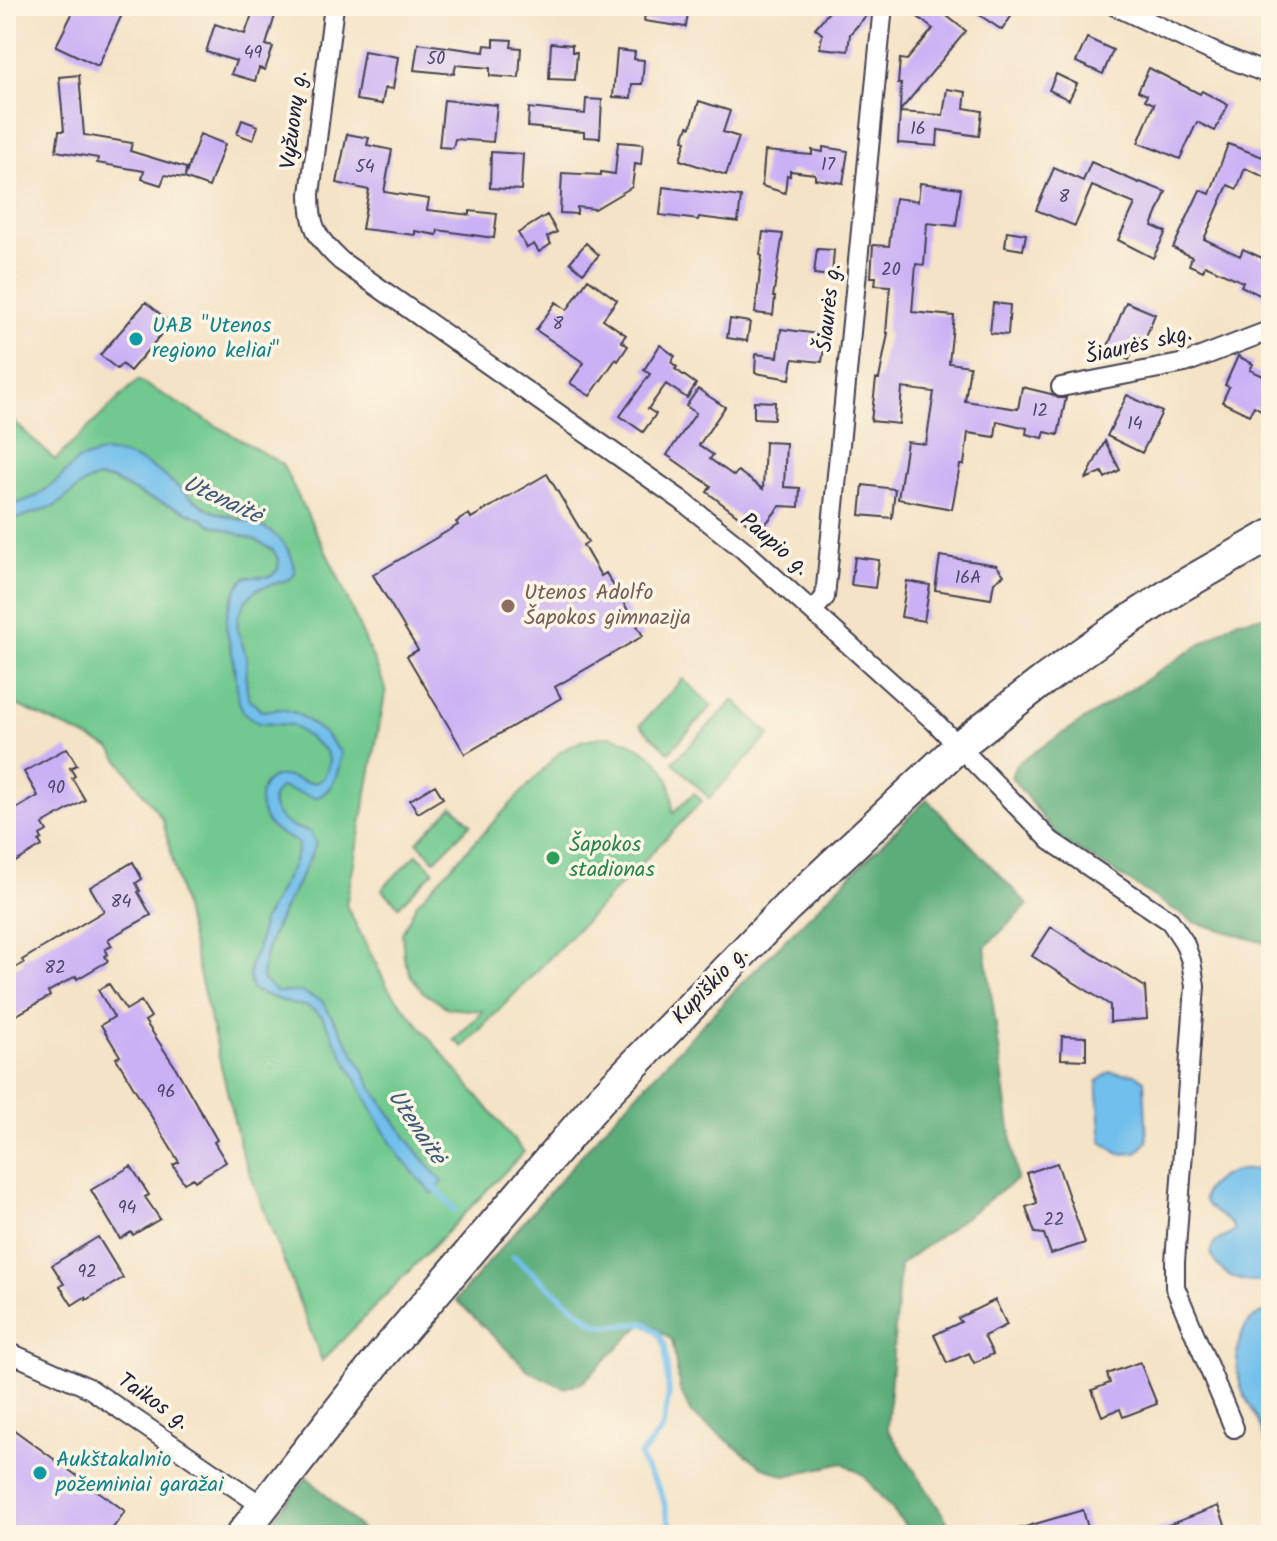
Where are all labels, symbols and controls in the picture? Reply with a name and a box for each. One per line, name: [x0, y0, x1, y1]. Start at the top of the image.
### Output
house number: 49: [244, 39, 263, 68]
house number: 50: [427, 45, 445, 74]
street label: Vyžuonų g.: [272, 69, 318, 171]
house number: 16: [910, 115, 926, 144]
house number: 17: [821, 151, 836, 180]
house number: 54: [355, 153, 375, 182]
house number: 8: [1059, 183, 1070, 212]
house number: 20: [881, 256, 901, 285]
street label: Šiaurės g.: [808, 262, 852, 354]
place label: UAB "Utenos regiono keliai": [152, 309, 279, 369]
house number: 8: [553, 310, 564, 339]
street label: Šiaurės skg.: [1082, 317, 1196, 375]
marker: UAB "Utenos regiono keliai": [127, 330, 145, 348]
house number: 12: [1032, 397, 1048, 426]
house number: 14: [1127, 410, 1143, 439]
water label: Utenaitė: [176, 465, 271, 536]
street label: Paupio g.: [731, 505, 817, 585]
house number: 16A: [955, 564, 981, 593]
place label: Utenos Adolfo Šapokos gimnazija: [524, 576, 691, 636]
marker: Utenos Adolfo Šapokos gimnazija: [499, 597, 517, 615]
house number: 90: [47, 774, 65, 803]
place label: Šapokos stadionas: [569, 828, 655, 888]
marker: Šapokos stadionas: [544, 849, 562, 867]
house number: 84: [111, 888, 131, 917]
street label: Kupiškio g.: [664, 938, 758, 1034]
house number: 82: [44, 954, 66, 983]
house number: 96: [157, 1078, 175, 1107]
water label: Utenaitė: [376, 1081, 457, 1175]
house number: 94: [118, 1194, 136, 1223]
house number: 22: [1044, 1206, 1064, 1235]
house number: 92: [77, 1258, 97, 1287]
street label: Taikos g.: [110, 1364, 196, 1440]
place label: Aukštakalnio požeminiai garažai: [55, 1443, 224, 1503]
marker: Aukštakalnio požeminiai garažai: [31, 1464, 49, 1482]

